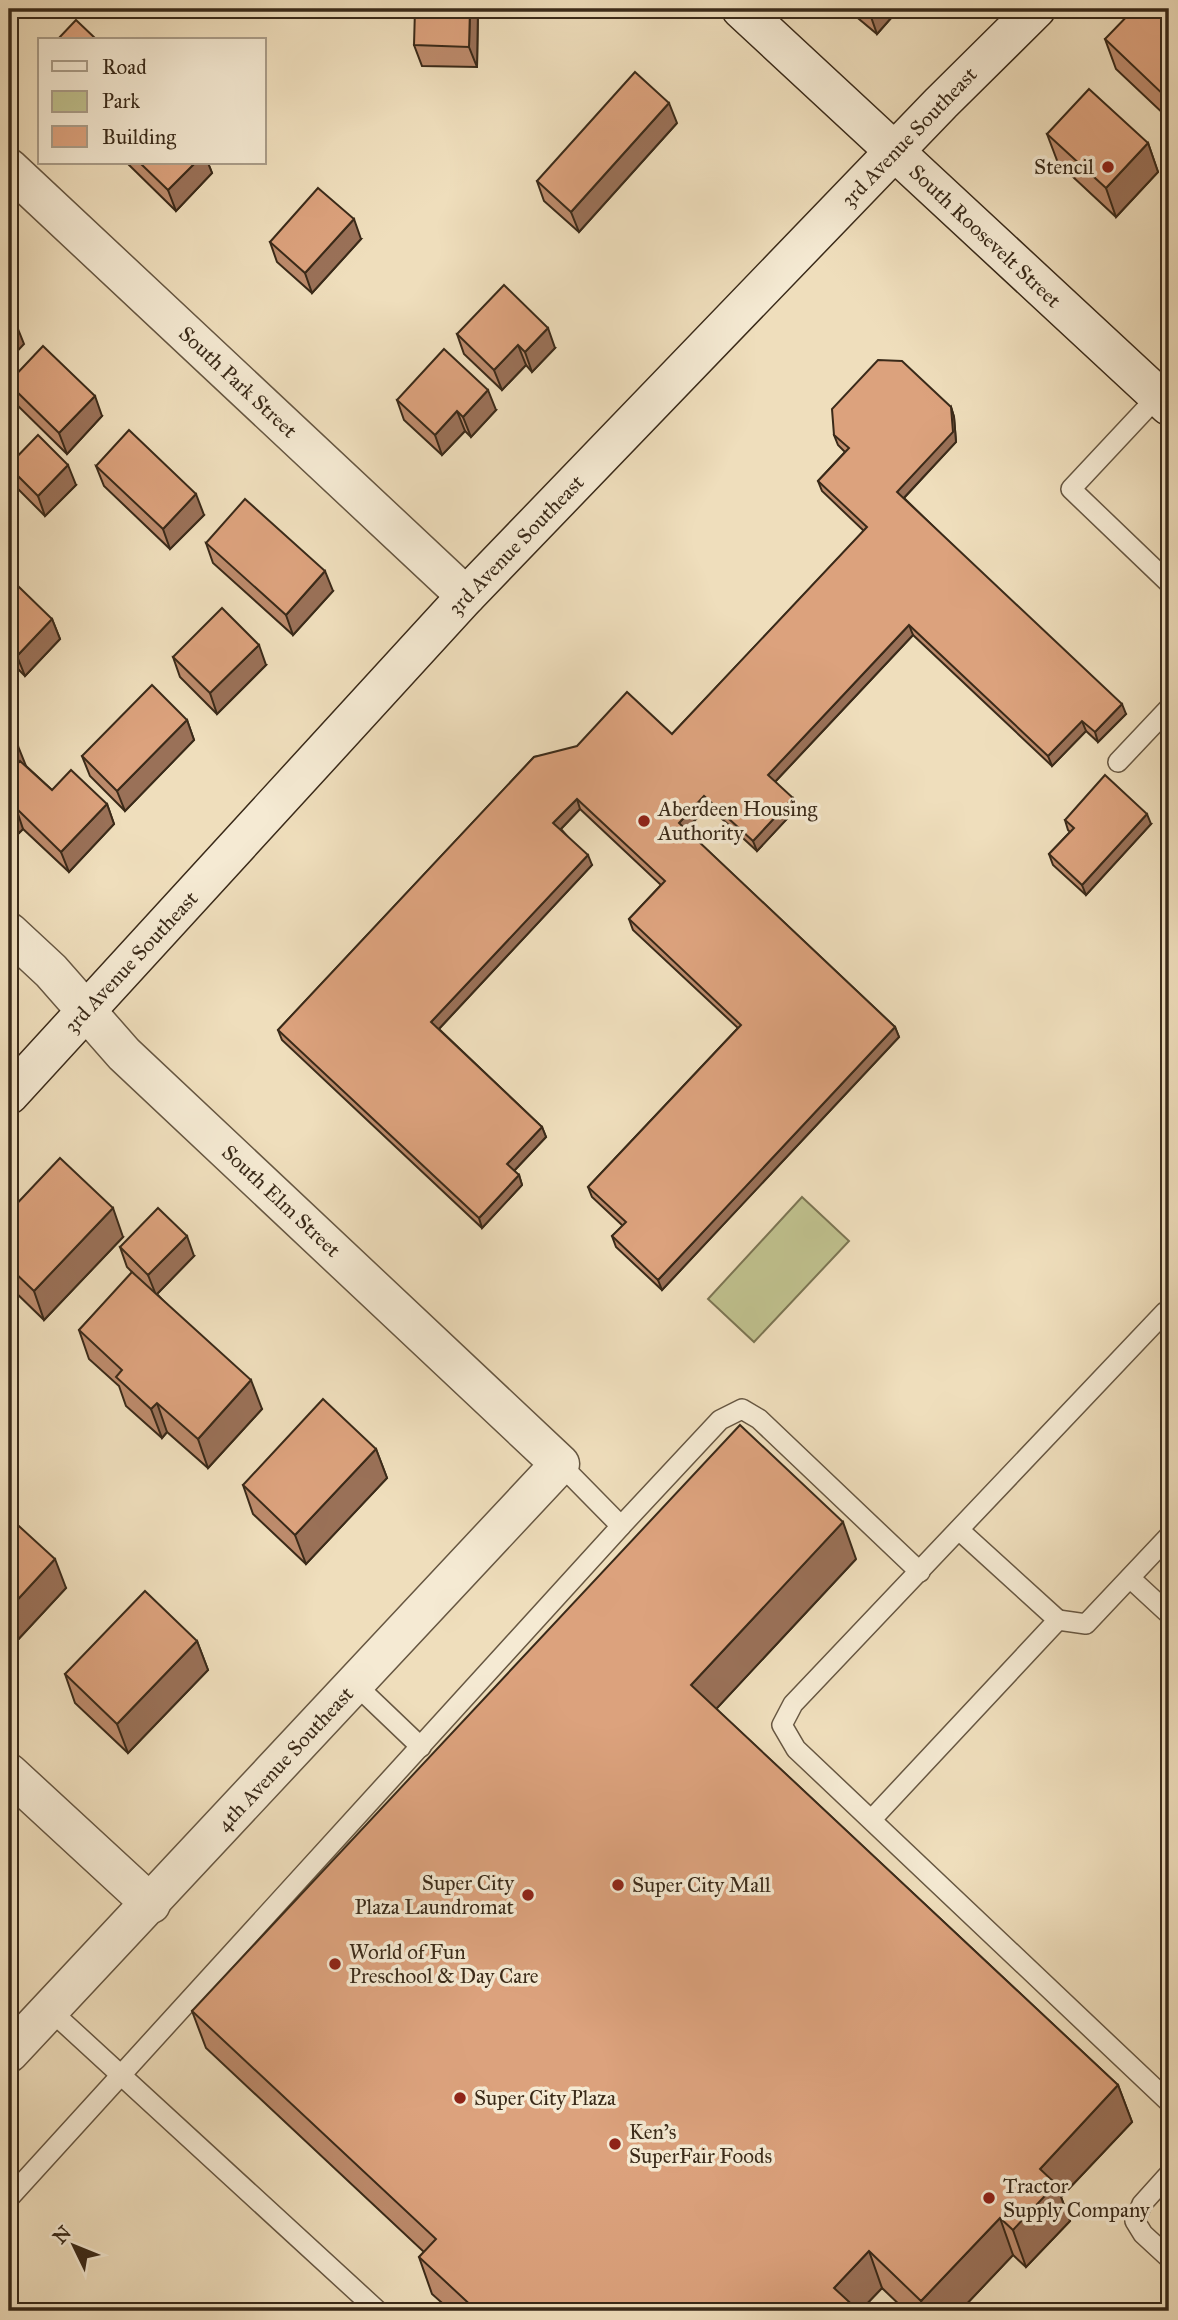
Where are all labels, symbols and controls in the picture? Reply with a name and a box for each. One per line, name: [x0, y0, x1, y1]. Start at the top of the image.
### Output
legend: [38, 38, 266, 164]
text: Road: [102, 54, 147, 80]
street label: 3rd Avenue Southeast: [836, 61, 983, 212]
text: Park: [102, 88, 140, 114]
text: Building: [102, 124, 176, 150]
place label: Stencil: [1034, 154, 1094, 180]
street label: South Roosevelt Street: [904, 159, 1067, 314]
marker: Stencil: [1100, 159, 1116, 175]
street label: South Park Street: [173, 321, 303, 444]
street label: 3rd Avenue Southeast: [443, 469, 590, 620]
place label: Aberdeen Housing Authority: [657, 796, 817, 846]
marker: Aberdeen Housing Authority: [636, 813, 652, 829]
street label: 3rd Avenue Southeast: [59, 885, 204, 1038]
street label: South Elm Street: [216, 1139, 346, 1263]
street label: 4th Avenue Southeast: [211, 1681, 359, 1837]
place label: Super City Plaza Laundromat: [354, 1870, 515, 1920]
place label: Super City Mall: [632, 1872, 771, 1898]
marker: Super City Mall: [610, 1877, 626, 1893]
marker: Super City Plaza Laundromat: [520, 1887, 536, 1903]
place label: World of Fun Preschool & Day Care: [349, 1939, 539, 1989]
marker: World of Fun Preschool & Day Care: [327, 1956, 343, 1972]
place label: Super City Plaza: [474, 2085, 616, 2111]
marker: Super City Plaza: [452, 2090, 468, 2106]
place label: Ken's SuperFair Foods: [629, 2119, 772, 2169]
marker: Ken's SuperFair Foods: [607, 2136, 623, 2152]
place label: Tractor Supply Company: [1003, 2173, 1151, 2223]
marker: Tractor Supply Company: [981, 2190, 997, 2206]
north arrow: [38, 2212, 108, 2282]
text: N: [48, 2221, 76, 2248]

